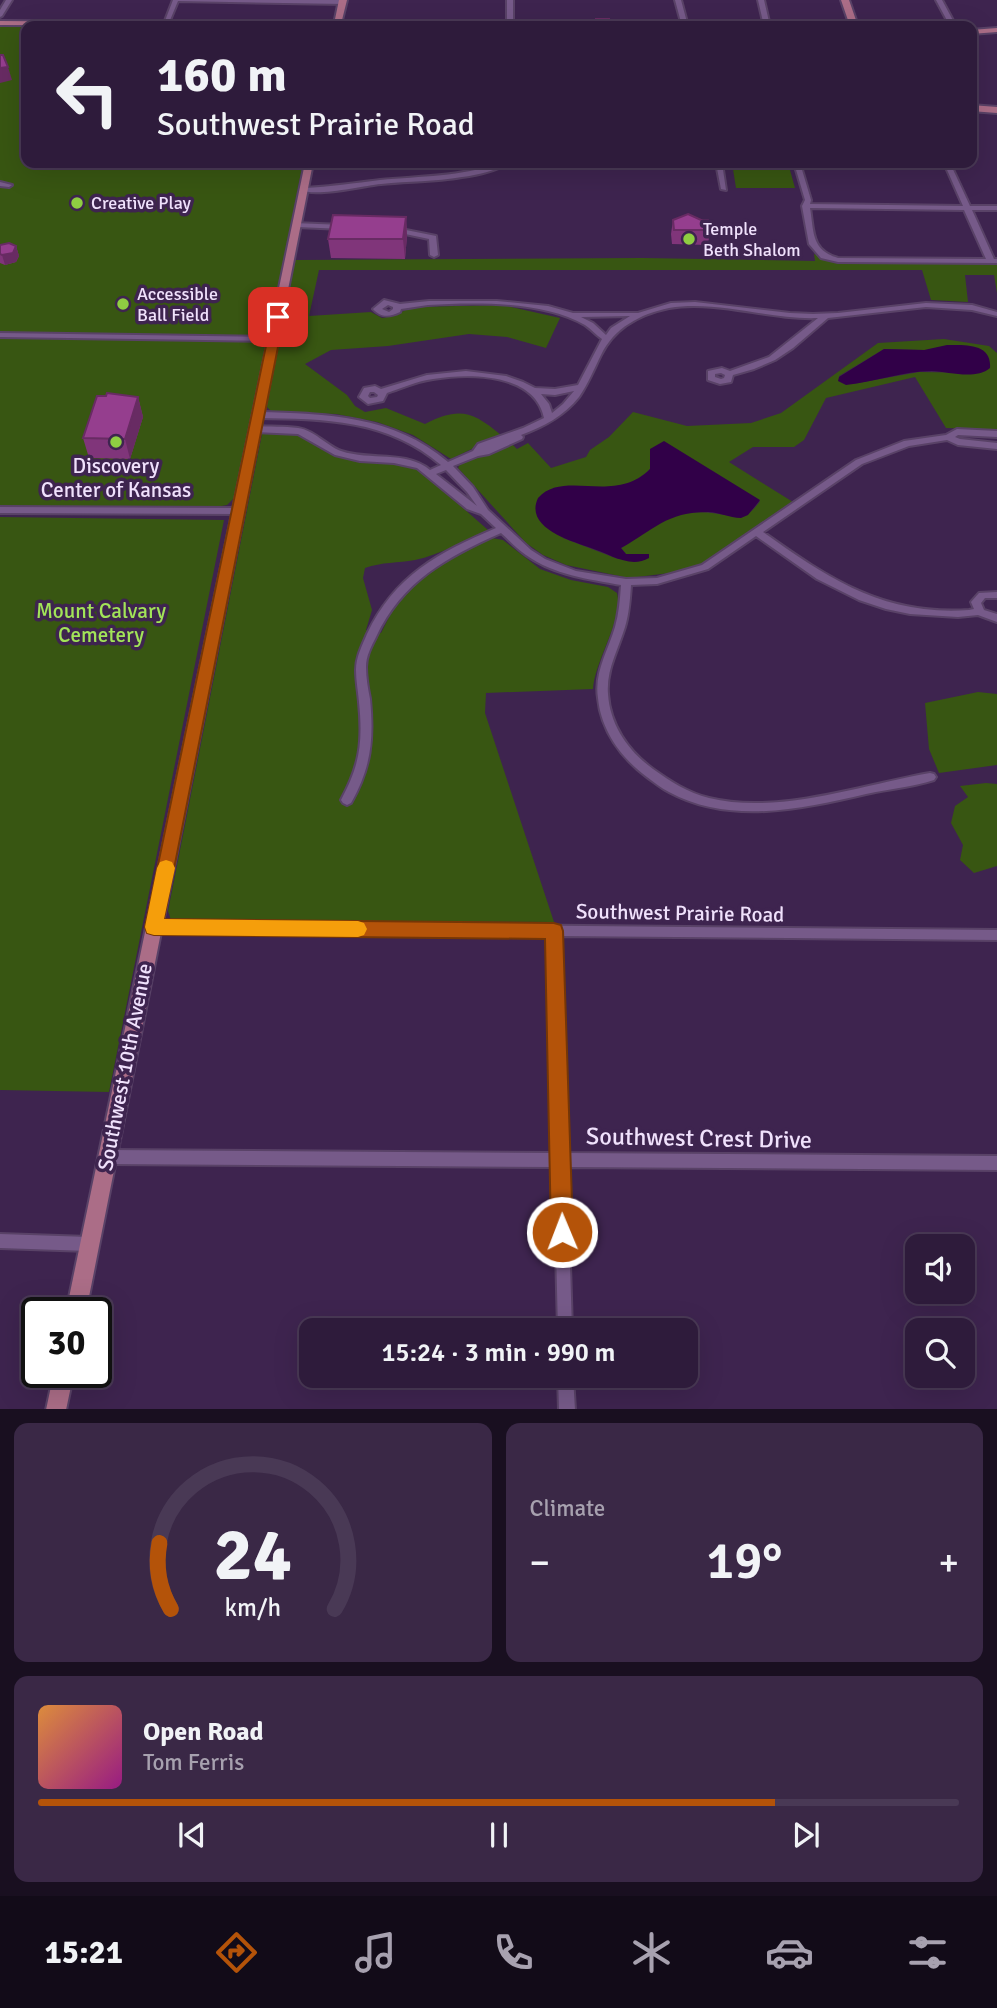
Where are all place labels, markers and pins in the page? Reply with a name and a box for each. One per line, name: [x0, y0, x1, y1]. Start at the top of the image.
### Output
place label: Creative Play: [91, 192, 192, 214]
marker: Creative Play: [69, 195, 85, 211]
place label: Temple Beth Shalom: [703, 218, 801, 261]
marker: Temple Beth Shalom: [681, 231, 697, 247]
place label: Accessible Ball Field: [137, 283, 218, 326]
pin: [248, 287, 308, 347]
marker: Accessible Ball Field: [115, 296, 131, 312]
marker: Discovery Center of Kansas: [108, 434, 124, 450]
place label: Discovery Center of Kansas: [41, 453, 191, 503]

